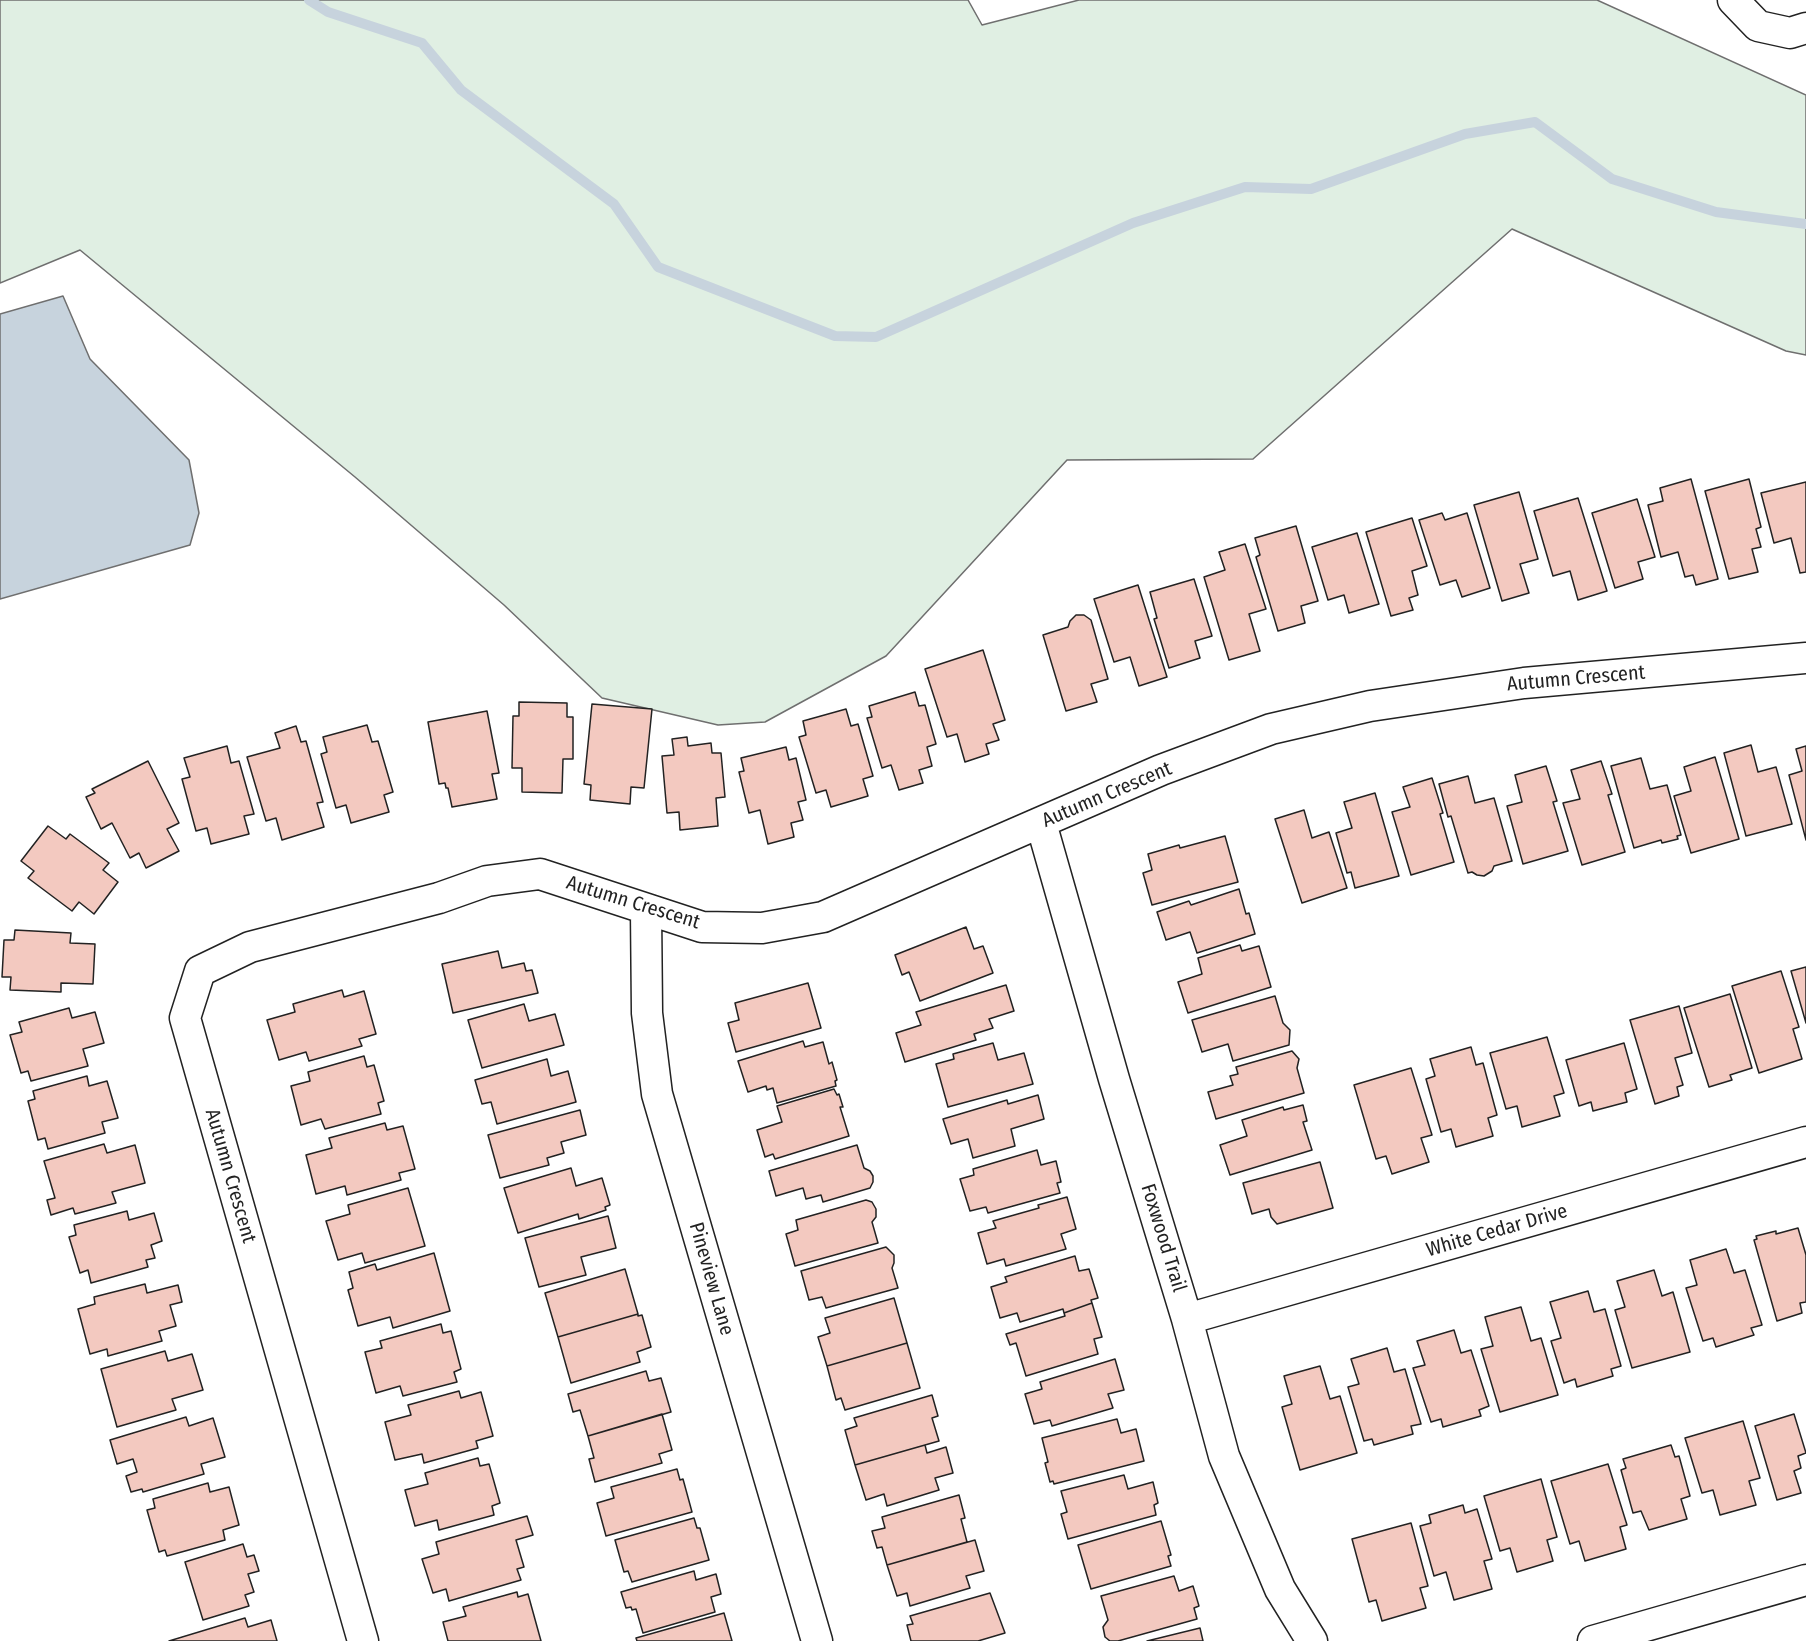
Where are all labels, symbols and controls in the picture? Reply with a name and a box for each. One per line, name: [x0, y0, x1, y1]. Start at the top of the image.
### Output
street label: Autumn Crescent: [1506, 661, 1646, 697]
street label: Autumn Crescent: [1039, 757, 1175, 833]
street label: Autumn Crescent: [563, 871, 703, 935]
street label: Autumn Crescent: [199, 1106, 261, 1246]
street label: Foxwood Trail: [1135, 1181, 1191, 1295]
street label: White Cedar Drive: [1424, 1199, 1570, 1263]
street label: Pineview Lane: [683, 1220, 739, 1338]

